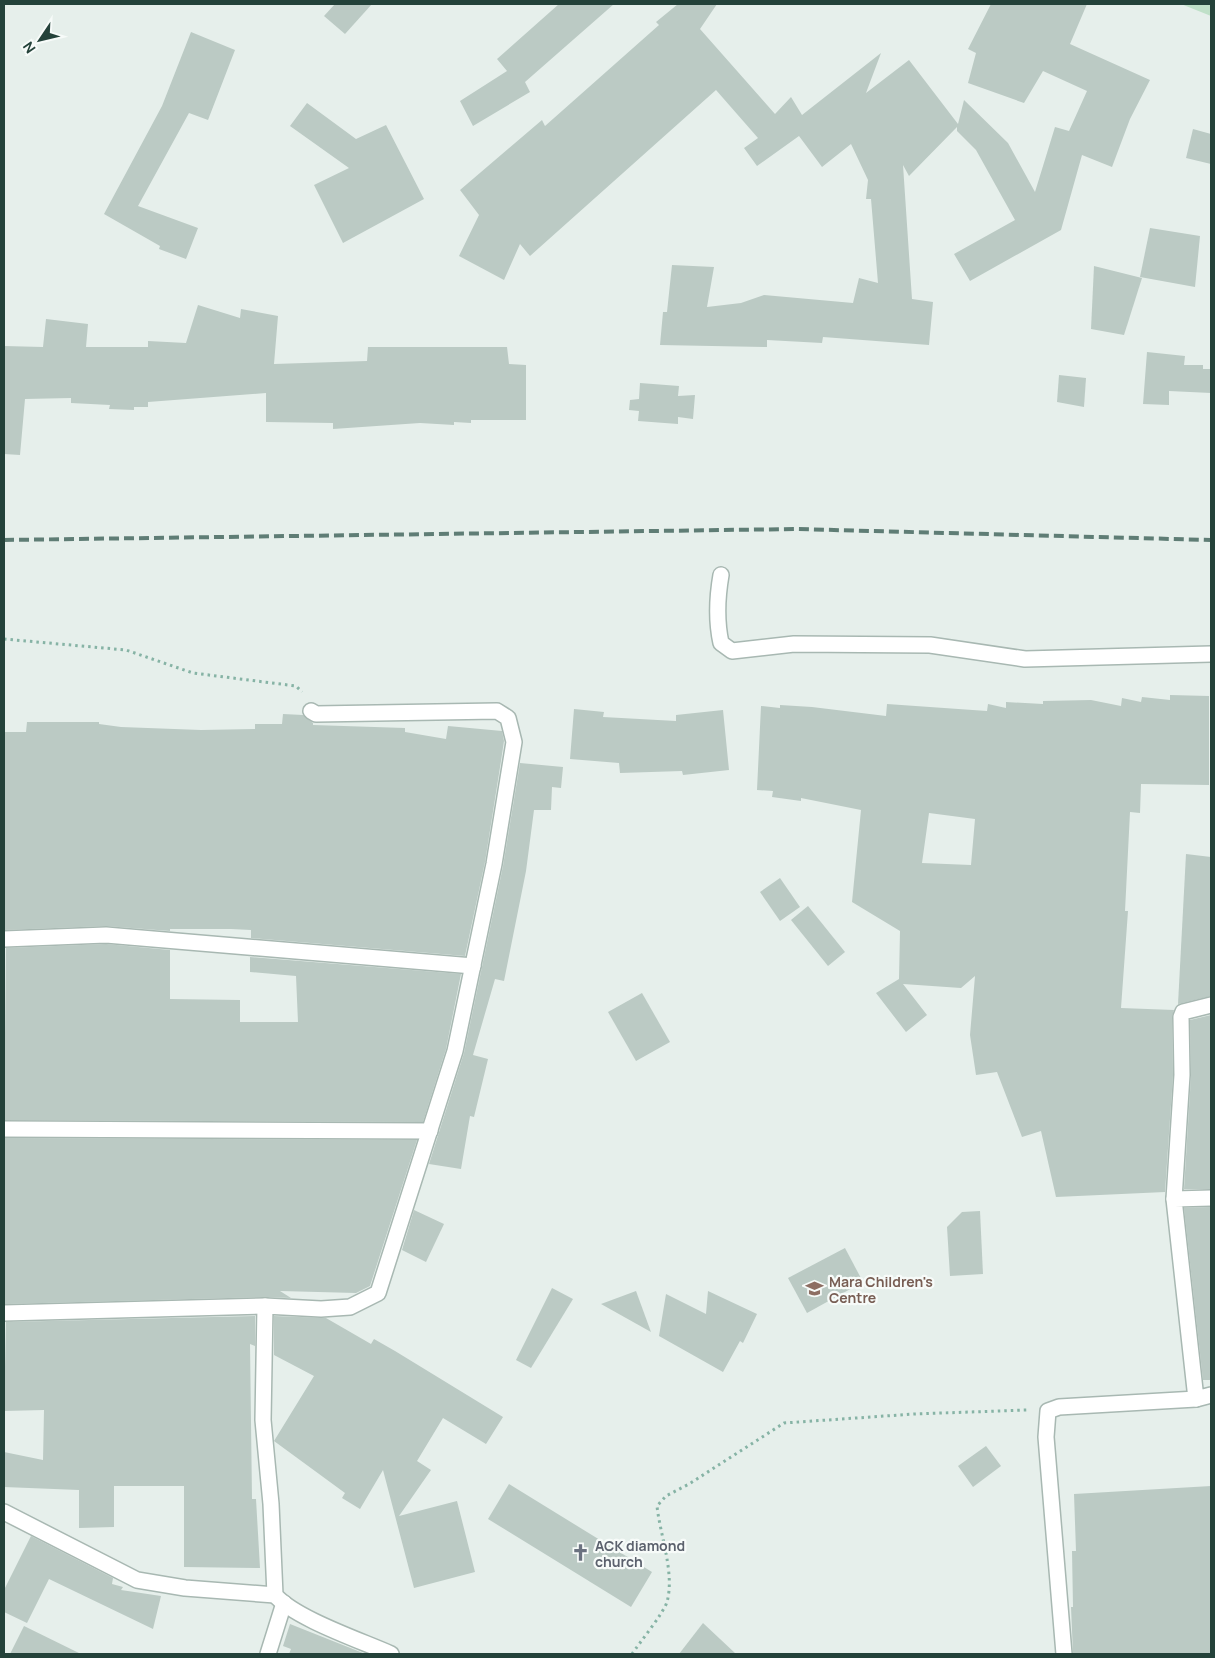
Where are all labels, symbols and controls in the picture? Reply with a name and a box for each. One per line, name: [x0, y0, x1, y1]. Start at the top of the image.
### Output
north arrow: [15, 15, 65, 65]
text: N: [18, 38, 40, 57]
place label: Mara Children's Centre: [829, 1272, 933, 1307]
school or university icon: Mara Children's Centre: [805, 1279, 825, 1299]
place label: ACK diamond church: [595, 1536, 685, 1571]
church icon: ACK diamond church: [571, 1543, 591, 1563]

